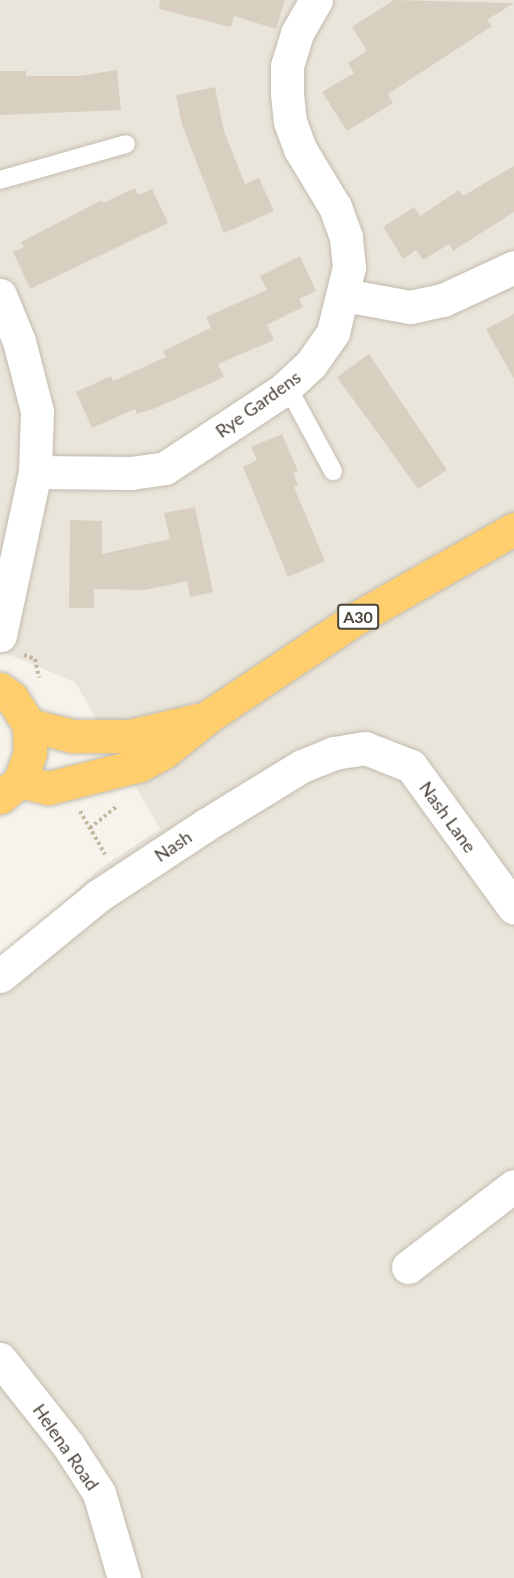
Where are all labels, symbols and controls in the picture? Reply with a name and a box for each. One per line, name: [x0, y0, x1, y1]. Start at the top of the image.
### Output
street label: Rye Gardens: [211, 366, 305, 442]
road number: A30: [337, 604, 379, 630]
street label: Nash Lane: [415, 777, 481, 857]
street label: Nash: [150, 826, 196, 866]
street label: Helena Road: [28, 1400, 104, 1494]

